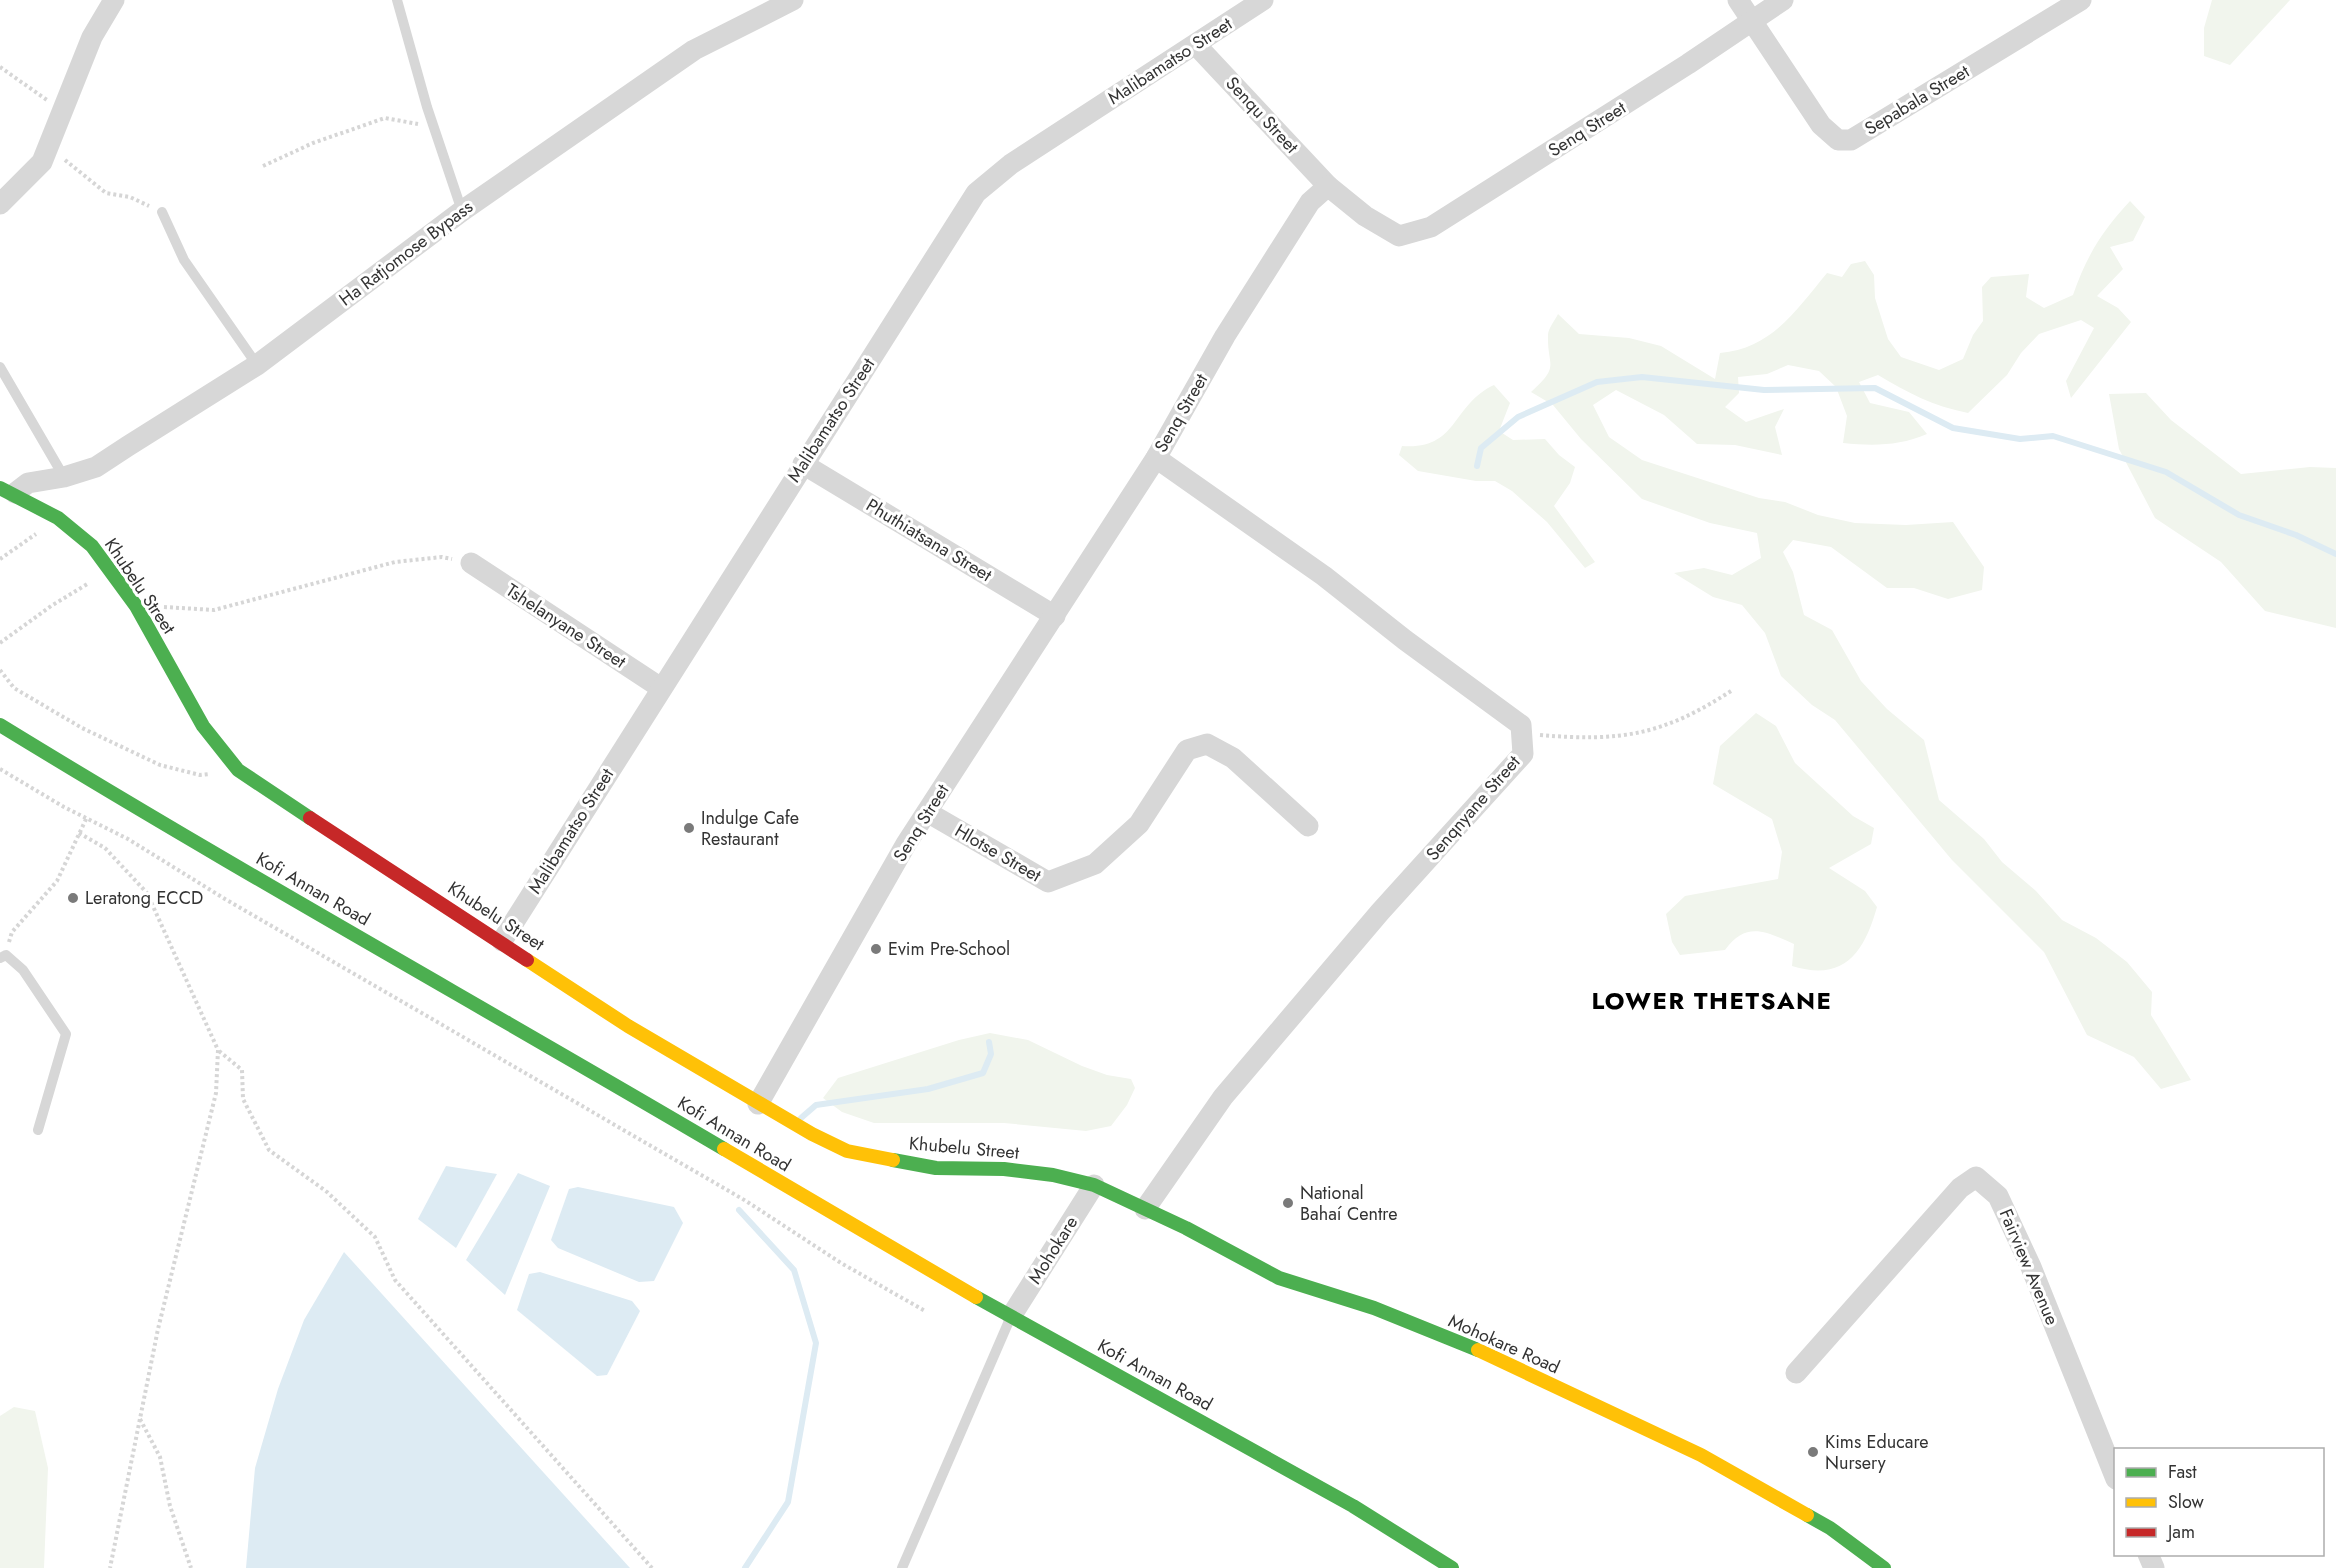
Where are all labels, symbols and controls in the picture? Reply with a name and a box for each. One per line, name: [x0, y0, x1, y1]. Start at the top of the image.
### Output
street label: Malibamatso Street: [1103, 11, 1238, 111]
street label: Sepabala Street: [1860, 58, 1975, 142]
street label: Senqu Street: [1220, 71, 1305, 160]
street label: Senq Street: [1543, 95, 1631, 163]
street label: Ha Ratjomose Bypass: [334, 194, 478, 312]
street label: Malibamatso Street: [781, 352, 881, 487]
street label: Senq Street: [1148, 368, 1214, 457]
street label: Phuthiatsana Street: [861, 492, 997, 588]
street label: Khubelu Street: [98, 533, 182, 640]
street label: Tshelanyane Street: [501, 577, 632, 675]
street label: Senqnyane Street: [1420, 749, 1527, 866]
street label: Malibamatso Street: [522, 763, 620, 899]
street label: Senq Street: [887, 779, 955, 867]
place label: Indulge Cafe Restaurant: [701, 805, 799, 852]
street label: Hlotse Street: [950, 818, 1047, 889]
marker: Indulge Cafe Restaurant: [682, 821, 696, 835]
street label: Kofi Annan Road: [251, 846, 375, 932]
street label: Khubelu Street: [443, 875, 550, 957]
place label: Leratong ECCD: [85, 885, 203, 911]
marker: Leratong ECCD: [66, 891, 80, 905]
place label: Evim Pre-School: [888, 936, 1010, 962]
marker: Evim Pre-School: [869, 942, 883, 956]
district label: LOWER THETSANE: [1591, 983, 1833, 1018]
street label: Kofi Annan Road: [673, 1090, 795, 1178]
street label: Khubelu Street: [908, 1130, 1021, 1166]
place label: National Bahaí Centre: [1300, 1180, 1397, 1227]
marker: National Bahaí Centre: [1281, 1196, 1295, 1210]
street label: Fairview Avenue: [1993, 1205, 2065, 1329]
street label: Mohokare: [1022, 1211, 1084, 1289]
street label: Mohokare Road: [1444, 1308, 1564, 1380]
street label: Kofi Annan Road: [1093, 1333, 1217, 1417]
place label: Kims Educare Nursery: [1825, 1429, 1929, 1476]
marker: Kims Educare Nursery: [1806, 1445, 1820, 1459]
legend: [2114, 1448, 2324, 1556]
text: Fast: [2168, 1459, 2197, 1485]
text: Slow: [2168, 1489, 2205, 1515]
text: Jam: [2166, 1519, 2195, 1545]

